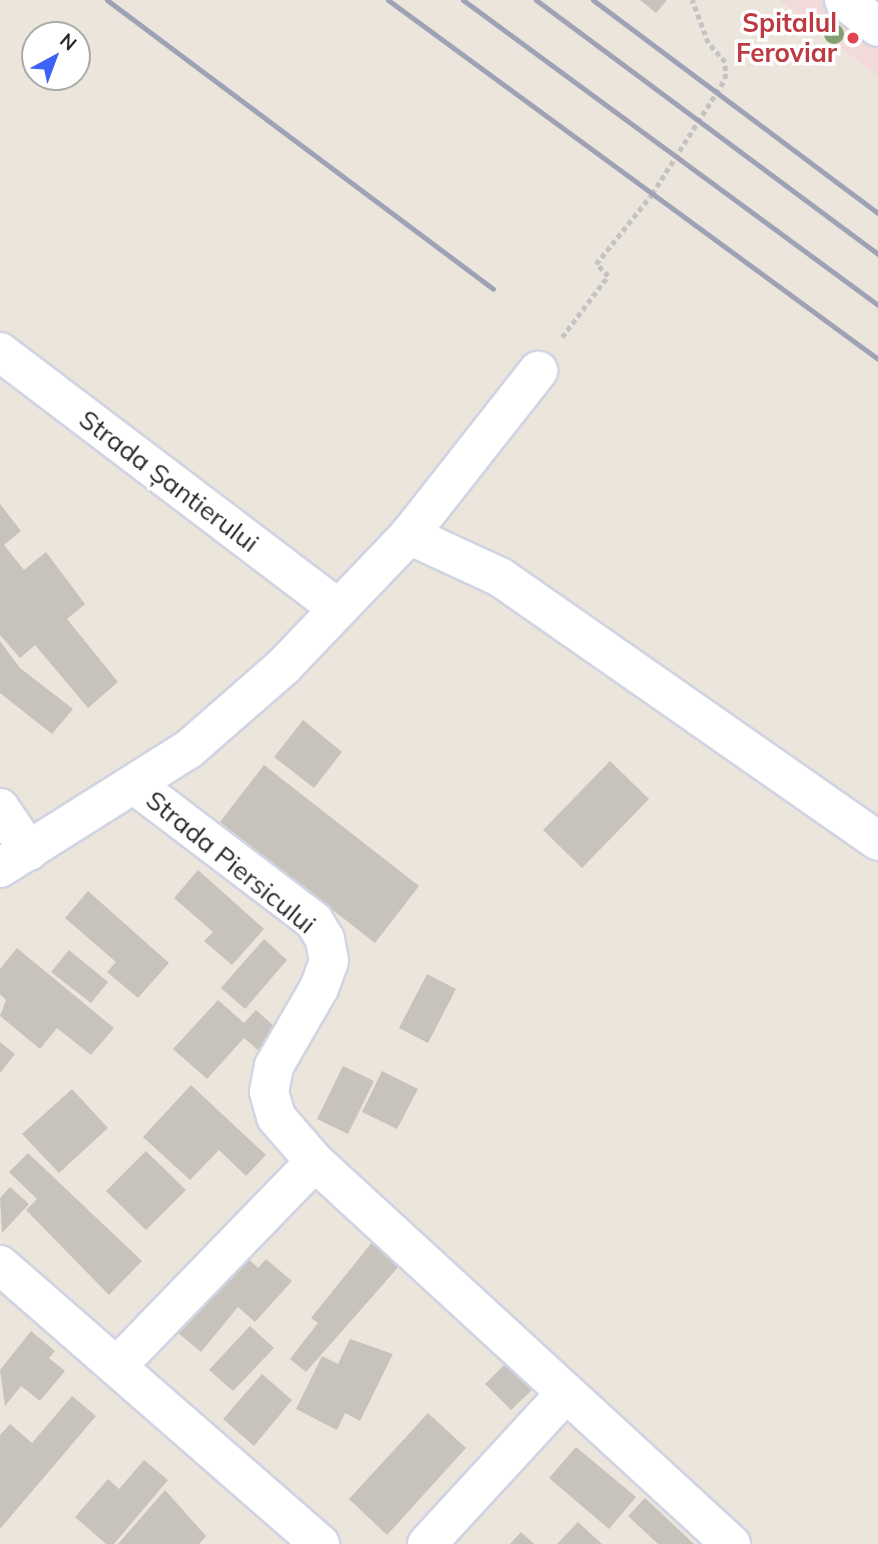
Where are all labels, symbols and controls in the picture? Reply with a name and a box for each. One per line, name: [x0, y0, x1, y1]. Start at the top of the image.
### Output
place label: Spitalul Feroviar: [736, 7, 837, 68]
north arrow: [21, 21, 91, 91]
text: N: [55, 28, 82, 55]
marker: Spitalul Feroviar: [843, 28, 863, 48]
street label: Strada Șantierului: [73, 403, 265, 559]
street label: Strada Piersicului: [140, 784, 322, 940]

